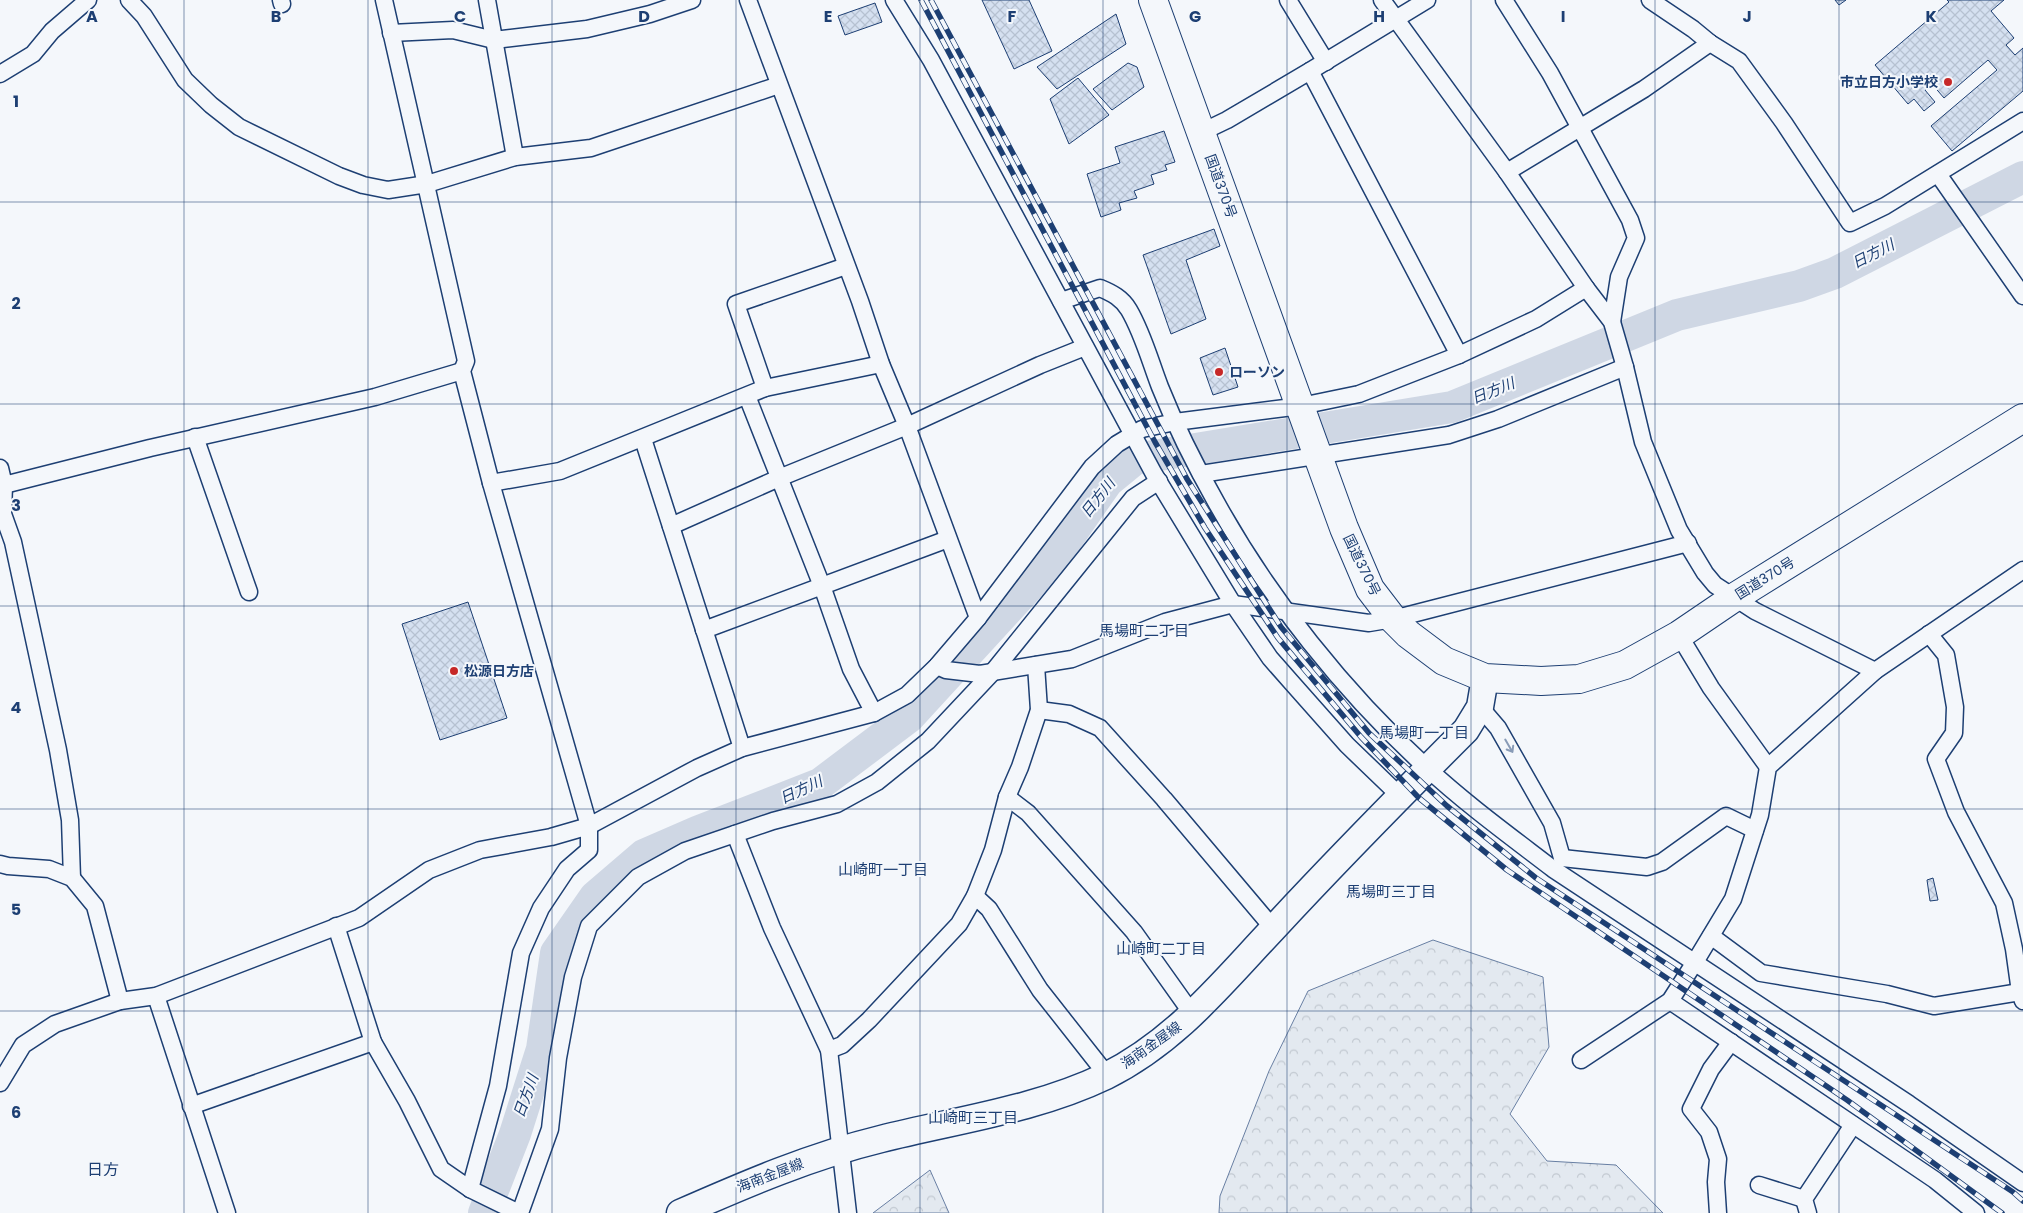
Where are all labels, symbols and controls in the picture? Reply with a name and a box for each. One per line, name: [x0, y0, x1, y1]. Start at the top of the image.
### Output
text: A: [86, 5, 98, 28]
text: B: [271, 5, 281, 28]
text: C: [454, 5, 466, 28]
text: D: [638, 5, 650, 28]
text: E: [824, 5, 832, 28]
text: F: [1008, 5, 1017, 28]
text: G: [1189, 5, 1201, 28]
text: H: [1373, 5, 1385, 28]
text: I: [1561, 5, 1565, 28]
text: J: [1742, 5, 1752, 28]
text: K: [1925, 5, 1937, 28]
place label: 市立日方小学校: [1840, 72, 1938, 92]
marker: 市立日方小学校: [1942, 76, 1954, 88]
text: 1: [13, 90, 19, 113]
street label: 国道370号: [1200, 151, 1242, 221]
water label: 日方川: [1848, 233, 1899, 273]
text: 2: [11, 292, 21, 315]
place label: ローソン: [1229, 362, 1285, 382]
marker: ローソン: [1213, 366, 1225, 378]
water label: 日方川: [1468, 372, 1519, 409]
water label: 日方川: [1075, 472, 1121, 522]
text: 3: [11, 494, 21, 517]
street label: 国道370号: [1338, 531, 1386, 599]
street label: 国道370号: [1731, 552, 1799, 604]
district label: 馬場町二丁目: [1099, 620, 1189, 641]
place label: 松源日方店: [464, 661, 534, 681]
marker: 松源日方店: [448, 665, 460, 677]
text: 4: [11, 696, 22, 719]
district label: 馬場町一丁目: [1379, 722, 1469, 743]
one-way arrow: [1504, 739, 1514, 753]
water label: 日方川: [776, 770, 827, 809]
district label: 山崎町一丁目: [838, 859, 928, 880]
district label: 馬場町三丁目: [1346, 881, 1436, 902]
text: 5: [11, 898, 21, 921]
district label: 山崎町二丁目: [1116, 938, 1206, 959]
street label: 海南金屋線: [1117, 1017, 1185, 1073]
water label: 日方川: [508, 1069, 544, 1121]
text: 6: [11, 1101, 21, 1124]
district label: 山崎町三丁目: [928, 1107, 1018, 1128]
street label: 海南金屋線: [734, 1153, 806, 1197]
district label: 日方: [87, 1158, 119, 1181]

